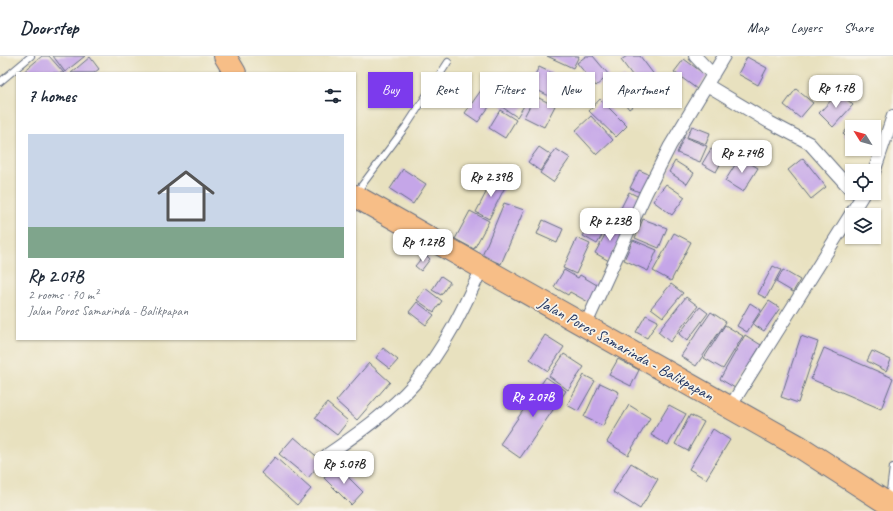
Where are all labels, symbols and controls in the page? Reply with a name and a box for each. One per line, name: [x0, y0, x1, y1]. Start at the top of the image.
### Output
text: Doorstep: [20, 16, 78, 40]
text: Map: [747, 19, 769, 36]
text: Layers: [791, 19, 822, 36]
text: Share: [844, 19, 873, 36]
chip: Buy: [368, 72, 413, 108]
chip: Rent: [421, 72, 472, 108]
chip: Filters: [480, 72, 539, 108]
chip: New: [547, 72, 595, 108]
chip: Apartment: [603, 72, 682, 108]
pin: Rp 1.7B: [799, 75, 873, 109]
text: Rp 1.7B: [818, 80, 854, 96]
icon: filters: [322, 85, 344, 107]
text: 7 homes: [28, 86, 76, 107]
north arrow: [845, 120, 881, 156]
map controls: [845, 120, 881, 244]
pin: Rp 2.74B: [701, 140, 783, 174]
text: Rp 2.74B: [721, 145, 763, 161]
icon: home: [150, 160, 222, 232]
pin: Rp 2.39B: [450, 164, 532, 198]
button: locate: [845, 164, 881, 200]
text: Rp 2.39B: [470, 169, 512, 185]
pin: Rp 2.23B: [569, 208, 651, 242]
button: layers: [845, 208, 881, 244]
text: Rp 2.23B: [589, 213, 631, 229]
pin: Rp 1.27B: [382, 229, 464, 263]
text: Rp 1.27B: [402, 234, 444, 250]
text: Rp 2.07B: [28, 266, 83, 287]
text: 2 rooms · 70 m²: [28, 287, 98, 303]
street label: Jalan Poros Samarinda - Balikpapan: [534, 292, 718, 406]
text: Jalan Poros Samarinda - Balikpapan: [28, 303, 188, 319]
pin: Rp 2.07B: [492, 384, 574, 418]
text: Rp 2.07B: [512, 389, 554, 405]
pin: Rp 5.07B: [303, 451, 385, 485]
text: Rp 5.07B: [323, 456, 365, 472]

